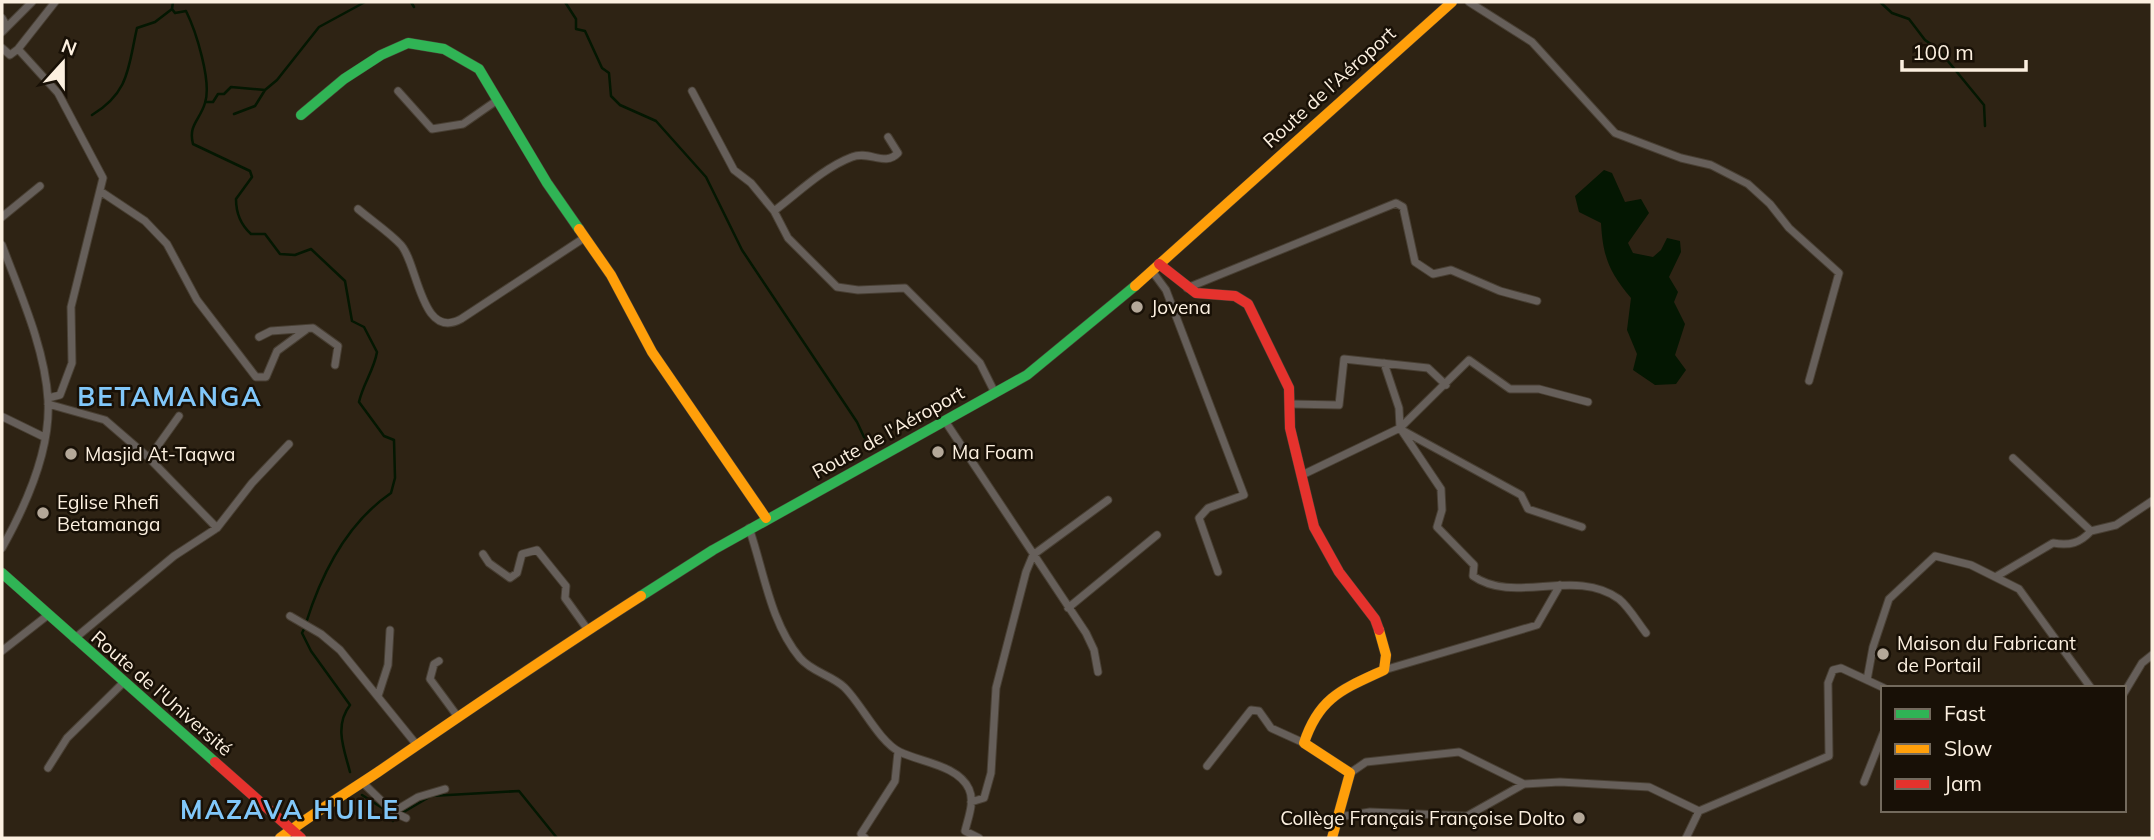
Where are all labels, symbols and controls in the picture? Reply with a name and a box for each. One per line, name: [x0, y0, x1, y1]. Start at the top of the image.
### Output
street label: Route de l'Aéroport: [1258, 21, 1401, 153]
north arrow: [28, 28, 98, 98]
scale bar: [1902, 28, 2026, 72]
text: N: [58, 33, 80, 61]
text: 100 m: [1912, 39, 1974, 65]
place label: Jovena: [1151, 295, 1211, 319]
marker: Jovena: [1129, 299, 1145, 315]
district label: BETAMANGA: [77, 380, 263, 413]
street label: Route de l'Aéroport: [808, 380, 969, 484]
place label: Ma Foam: [952, 440, 1034, 464]
place label: Masjid At-Taqwa: [85, 442, 236, 466]
marker: Ma Foam: [930, 444, 946, 460]
marker: Masjid At-Taqwa: [63, 446, 79, 462]
place label: Eglise Rhefi Betamanga: [57, 490, 160, 536]
marker: Eglise Rhefi Betamanga: [35, 505, 51, 521]
street label: Route de l'Université: [86, 625, 238, 761]
place label: Maison du Fabricant de Portail: [1897, 631, 2076, 677]
marker: Maison du Fabricant de Portail: [1875, 646, 1891, 662]
legend: [1881, 686, 2126, 812]
text: Fast: [1944, 700, 1986, 726]
text: Slow: [1944, 735, 1992, 761]
text: Jam: [1944, 770, 1982, 796]
district label: MAZAVA HUILE: [180, 793, 400, 826]
place label: Collège Français Françoise Dolto: [1280, 806, 1565, 830]
marker: Collège Français Françoise Dolto: [1571, 810, 1587, 826]

